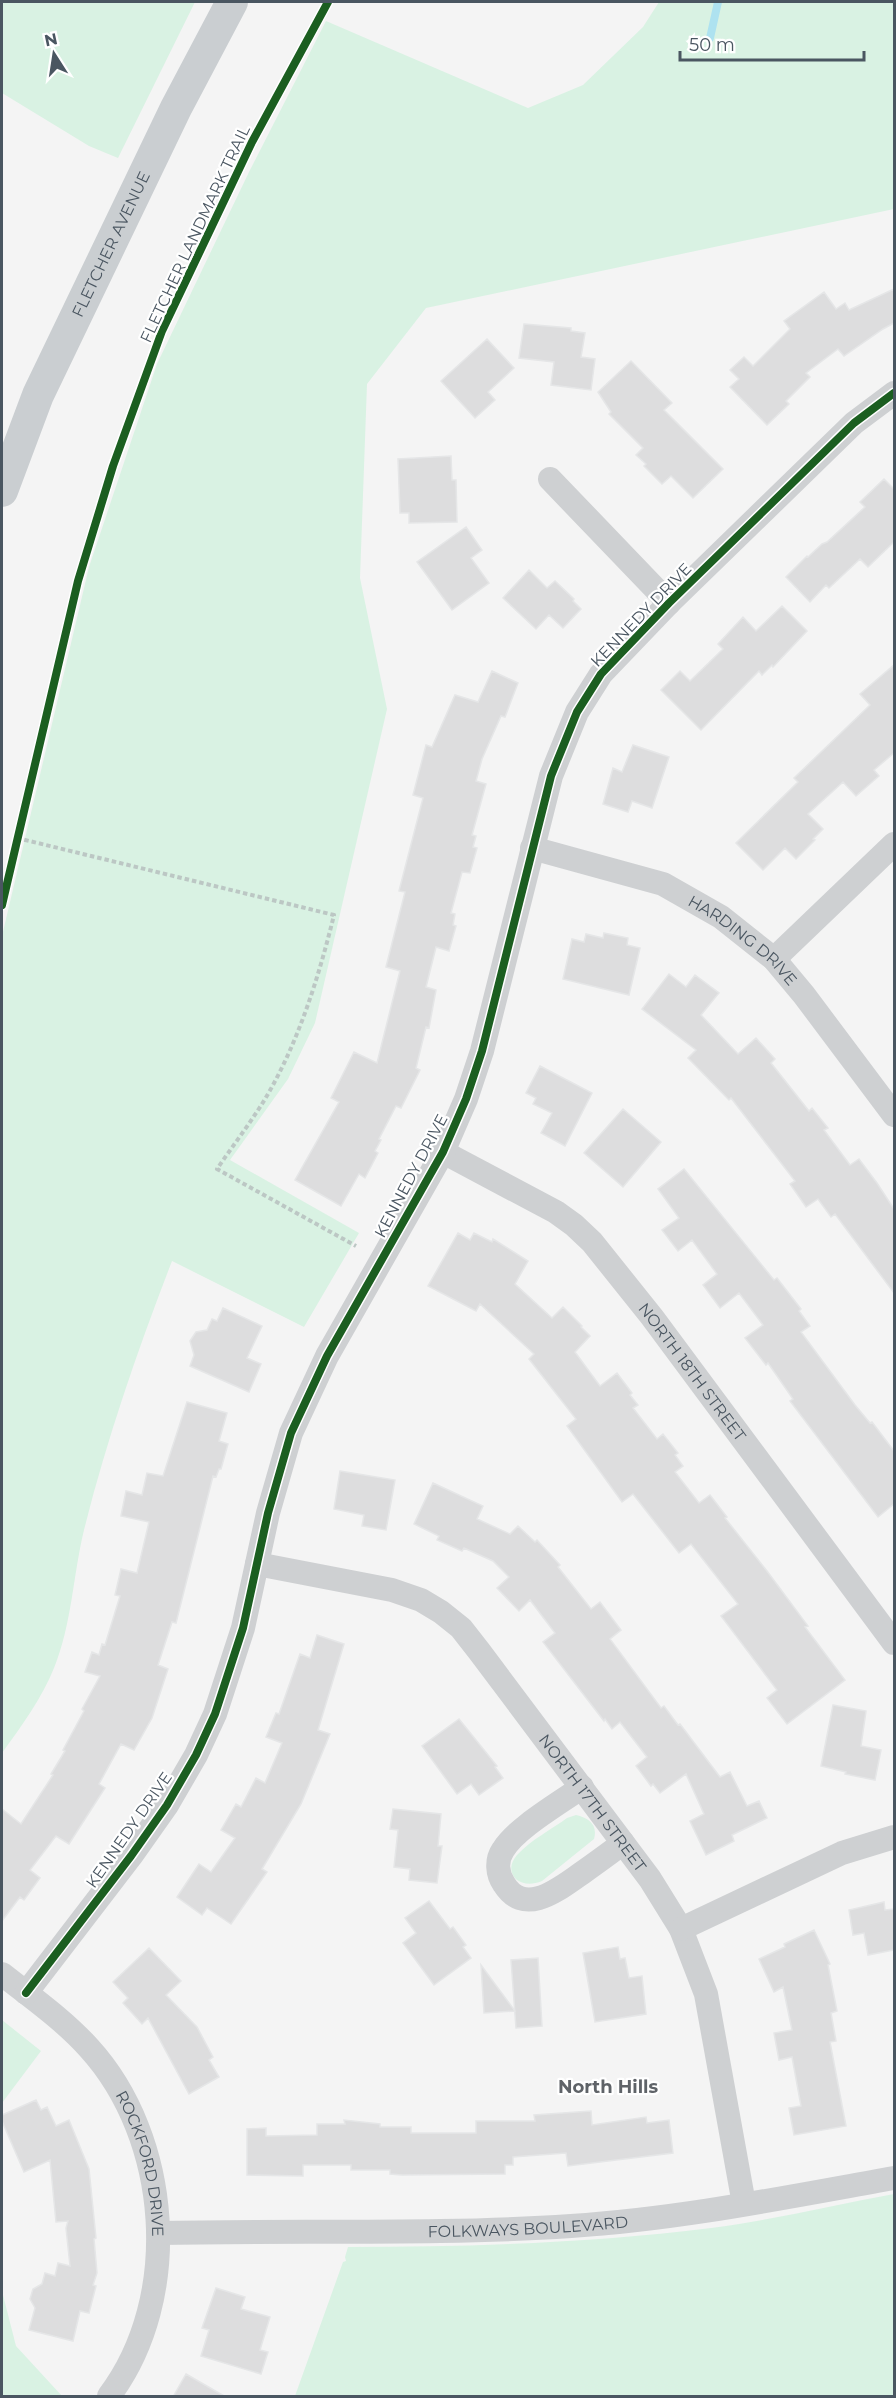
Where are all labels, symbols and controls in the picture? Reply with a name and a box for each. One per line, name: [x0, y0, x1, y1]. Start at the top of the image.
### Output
north arrow: [24, 24, 84, 84]
scale bar: [680, 24, 864, 62]
text: N: [43, 29, 59, 50]
text: 50 m: [689, 34, 735, 56]
street label: FLETCHER LANDMARK TRAIL: [136, 122, 254, 346]
street label: FLETCHER AVENUE: [68, 168, 154, 320]
street label: KENNEDY DRIVE: [587, 559, 695, 671]
street label: HARDING DRIVE: [685, 891, 801, 989]
street label: KENNEDY DRIVE: [370, 1111, 452, 1241]
street label: NORTH 18TH STREET: [635, 1299, 751, 1445]
street label: NORTH 17TH STREET: [535, 1730, 651, 1876]
street label: KENNEDY DRIVE: [82, 1768, 176, 1892]
district label: North Hills: [558, 2076, 658, 2098]
street label: ROCKFORD DRIVE: [112, 2087, 168, 2237]
street label: FOLKWAYS BOULEVARD: [428, 2212, 629, 2241]

